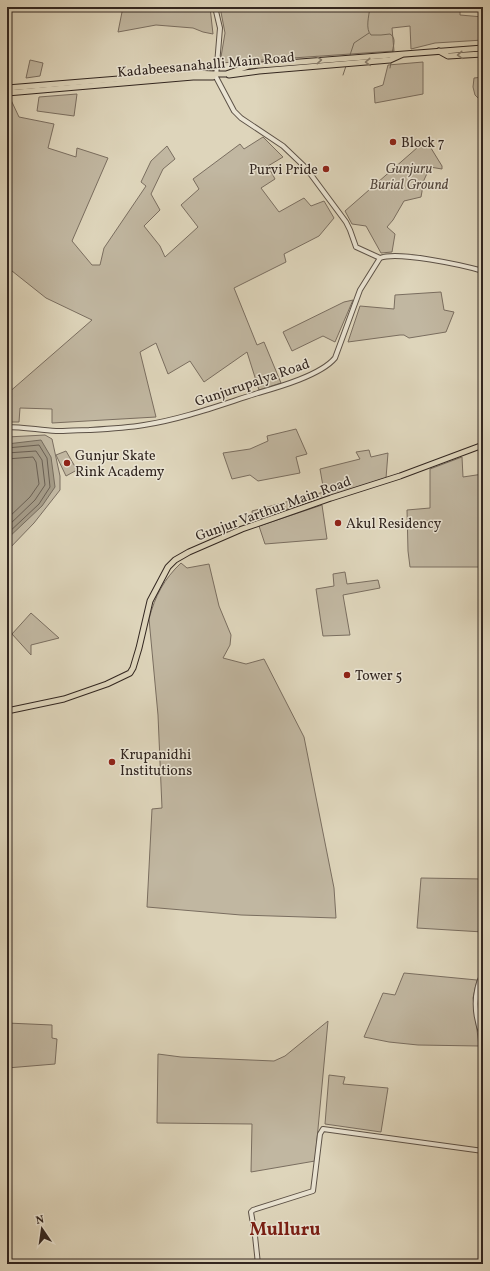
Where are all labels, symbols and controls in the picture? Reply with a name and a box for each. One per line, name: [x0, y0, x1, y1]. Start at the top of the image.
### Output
street label: Kadabeesanahalli Main Road: [117, 48, 296, 83]
one-way arrow: [457, 51, 463, 60]
one-way arrow: [316, 56, 322, 65]
one-way arrow: [365, 58, 371, 67]
place label: Block 7: [401, 134, 445, 153]
marker: Block 7: [388, 137, 398, 147]
park label: Gunjuru Burial Ground: [370, 160, 449, 195]
place label: Purvi Pride: [249, 161, 318, 180]
marker: Purvi Pride: [321, 164, 331, 174]
street label: Gunjurupalya Road: [193, 355, 313, 412]
place label: Gunjur Skate Rink Academy: [75, 447, 165, 482]
marker: Gunjur Skate Rink Academy: [62, 458, 72, 468]
street label: Gunjur Varthur Main Road: [193, 472, 354, 546]
place label: Akul Residency: [346, 515, 442, 534]
marker: Akul Residency: [333, 518, 343, 528]
place label: Tower 5: [355, 667, 402, 686]
marker: Tower 5: [342, 670, 352, 680]
place label: Krupanidhi Institutions: [120, 746, 192, 781]
marker: Krupanidhi Institutions: [107, 757, 117, 767]
north arrow: [22, 1209, 62, 1249]
text: N: [35, 1213, 46, 1229]
district label: Mulluru: [250, 1218, 320, 1243]

